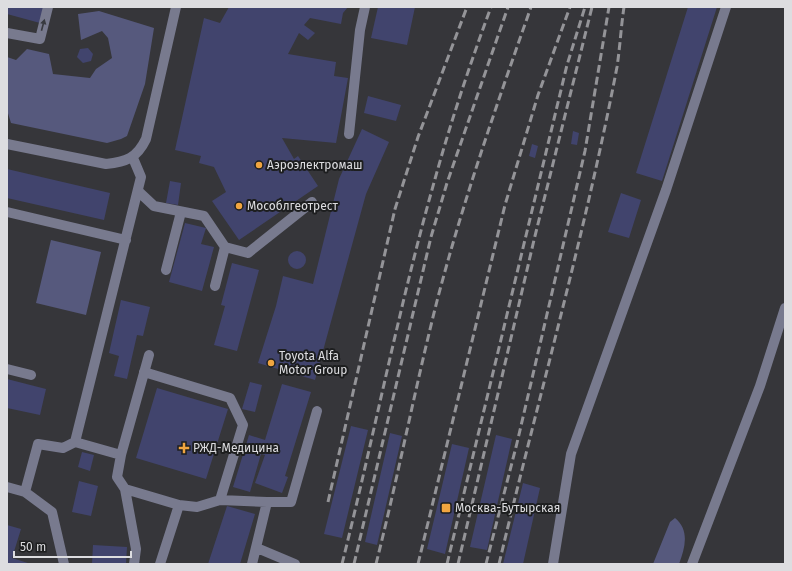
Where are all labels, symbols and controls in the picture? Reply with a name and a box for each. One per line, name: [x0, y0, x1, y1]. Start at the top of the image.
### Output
one-way arrow: [41, 19, 47, 32]
place label: Аэроэлектромаш: [267, 158, 363, 172]
marker: Аэроэлектромаш: [254, 160, 264, 170]
place label: Мособлгеотрест: [247, 199, 339, 213]
marker: Мособлгеотрест: [234, 201, 244, 211]
place label: Toyota Alfa Motor Group: [279, 349, 347, 377]
marker: Toyota Alfa Motor Group: [266, 358, 276, 368]
place label: РЖД-Медицина: [193, 441, 279, 455]
marker: РЖД-Медицина: [178, 442, 190, 454]
place label: Москва-Бутырская: [455, 501, 560, 515]
marker: Москва-Бутырская: [440, 502, 452, 514]
scale bar: [14, 533, 131, 559]
text: 50 m: [20, 540, 46, 554]

